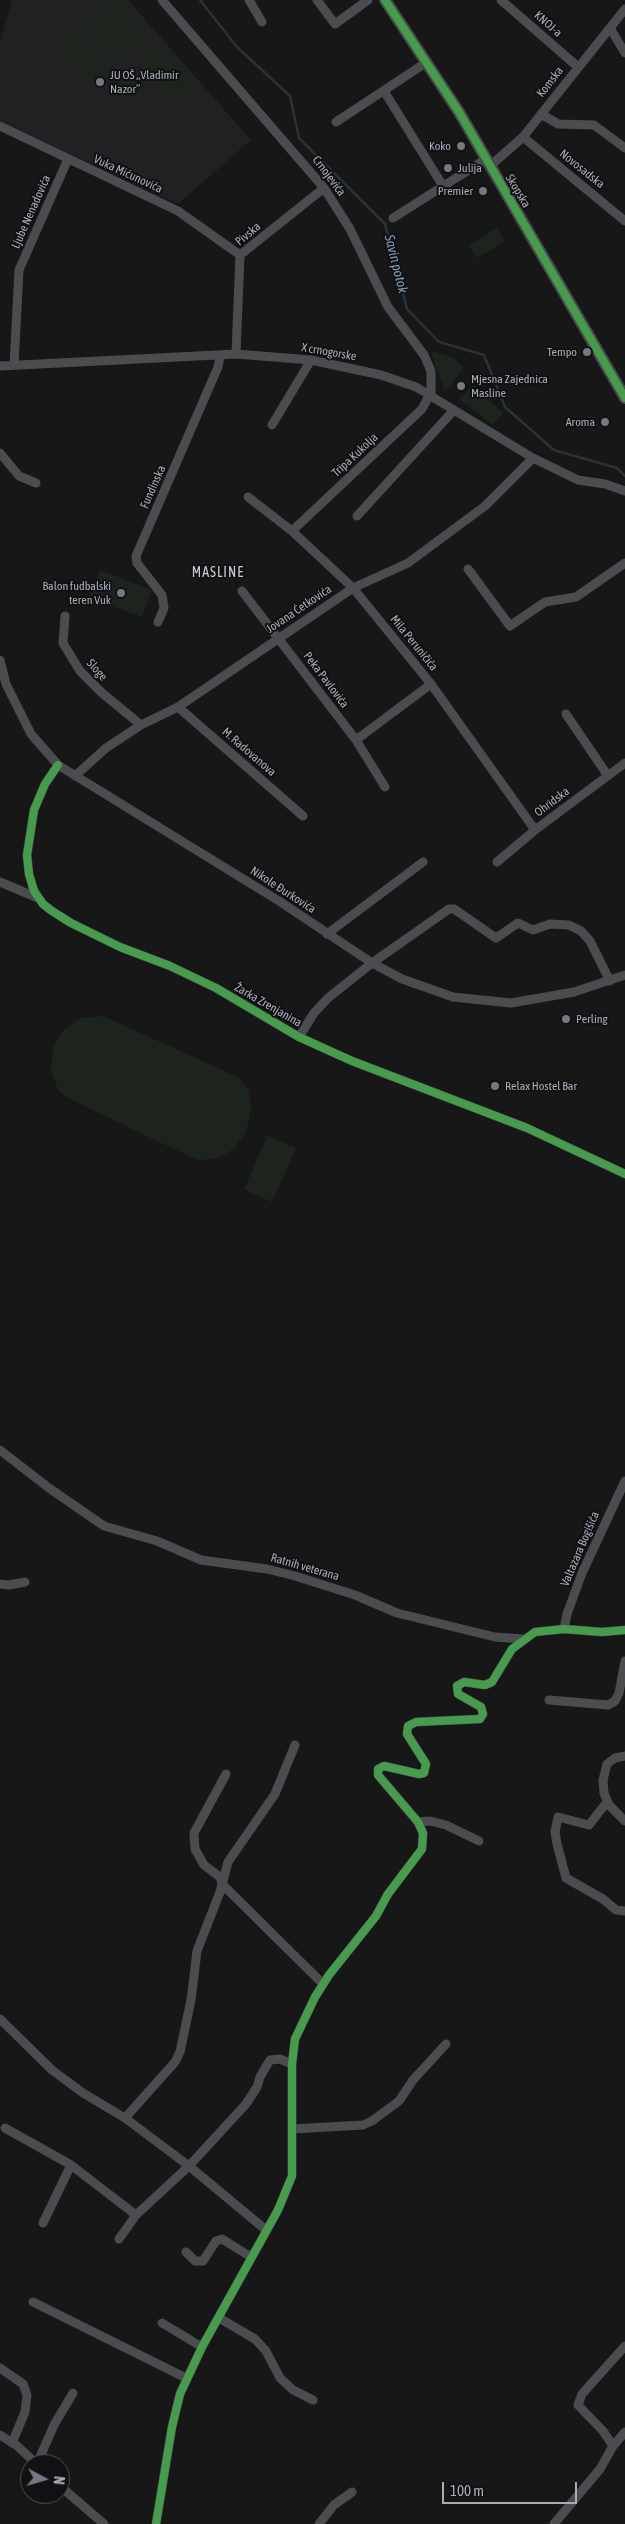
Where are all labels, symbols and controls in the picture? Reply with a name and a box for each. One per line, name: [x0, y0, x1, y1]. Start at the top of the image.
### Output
street label: KNOJ-a: [531, 8, 565, 40]
street label: Komska: [534, 64, 566, 100]
place label: JU OŠ „Vladimir Nazor“: [110, 68, 178, 96]
marker: JU OŠ „Vladimir Nazor“: [94, 76, 106, 88]
place label: Koko: [429, 139, 451, 153]
marker: Koko: [455, 140, 467, 152]
street label: Novosadska: [557, 147, 607, 191]
street label: Vuka Mićunovića: [91, 152, 165, 196]
street label: Crnojevića: [309, 153, 349, 199]
place label: Julija: [458, 161, 482, 175]
marker: Julija: [442, 162, 454, 174]
street label: Skopska: [502, 172, 534, 210]
street label: Ljube Nenadovića: [8, 173, 54, 251]
place label: Premier: [438, 184, 473, 198]
marker: Premier: [477, 185, 489, 197]
street label: Pivska: [232, 219, 264, 249]
water label: Savin potok: [381, 233, 411, 295]
street label: X crnogorske: [301, 340, 357, 364]
place label: Tempo: [547, 345, 577, 359]
marker: Tempo: [581, 346, 593, 358]
place label: Mjesna Zajednica Masline: [471, 372, 548, 400]
marker: Mjesna Zajednica Masline: [455, 380, 467, 392]
place label: Aroma: [566, 415, 595, 429]
marker: Aroma: [599, 416, 611, 428]
street label: Tripa Kukolja: [329, 430, 381, 480]
street label: Fundinska: [137, 463, 169, 511]
district label: MASLINE: [191, 565, 245, 581]
place label: Balon fudbalski teren Vuk: [42, 579, 111, 607]
street label: Jovana Ćetkovića: [264, 582, 334, 636]
marker: Balon fudbalski teren Vuk: [115, 587, 127, 599]
street label: Mila Peruničića: [387, 612, 441, 674]
street label: Peka Pavlovića: [300, 649, 352, 711]
street label: Sloge: [84, 656, 110, 684]
street label: M. Radovanova: [219, 725, 279, 779]
street label: Ohridska: [532, 784, 572, 820]
street label: Nikole Đurkovića: [248, 864, 318, 916]
street label: Žarka Zrenjanina: [232, 980, 304, 1030]
place label: Perling: [576, 1012, 608, 1026]
marker: Perling: [560, 1013, 572, 1025]
place label: Relax Hostel Bar: [505, 1079, 577, 1093]
marker: Relax Hostel Bar: [489, 1080, 501, 1092]
street label: Valtazara Bogišića: [558, 1509, 602, 1589]
street label: Ratnih veterana: [269, 1550, 341, 1584]
north arrow: [20, 2454, 70, 2504]
scale bar: [445, 2472, 580, 2504]
text: N: [51, 2476, 67, 2485]
text: 100 m: [450, 2482, 484, 2499]

